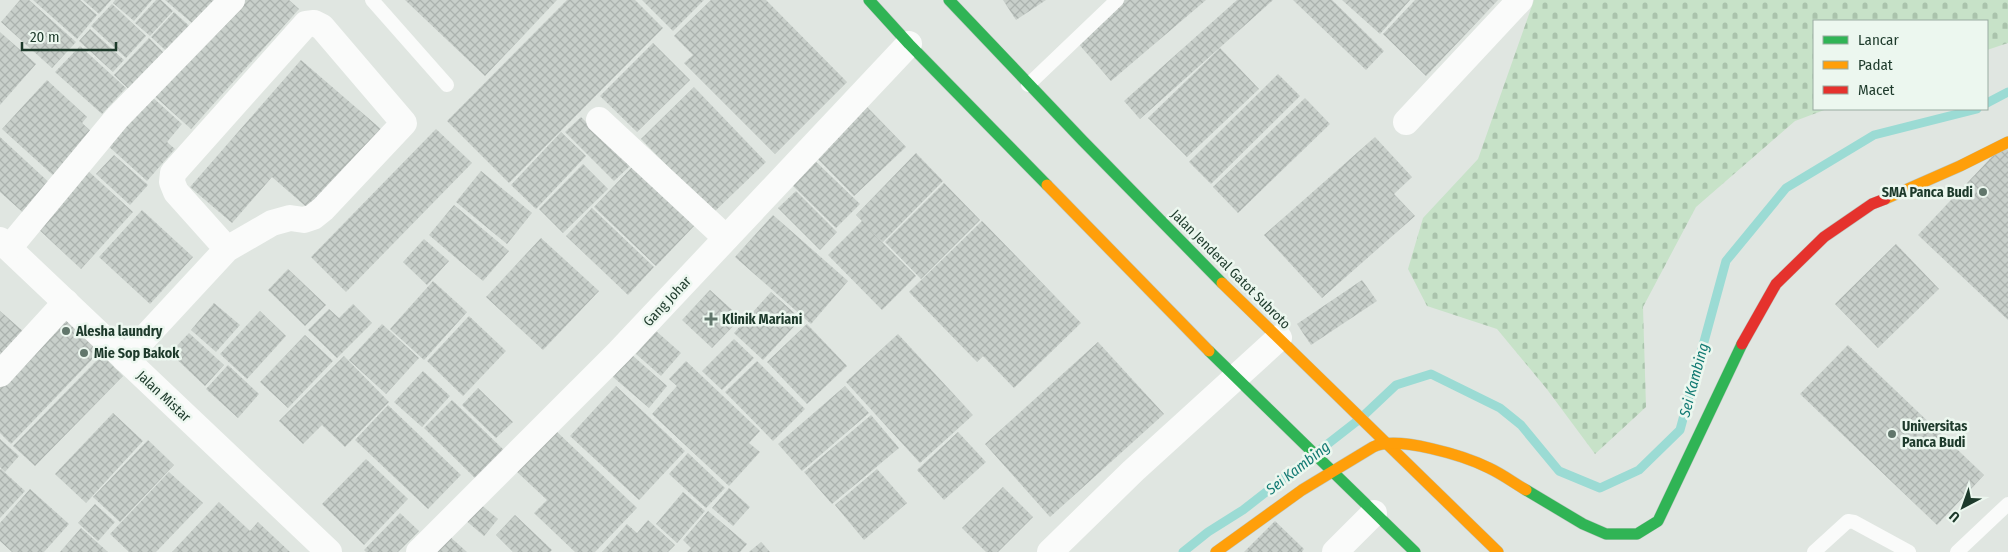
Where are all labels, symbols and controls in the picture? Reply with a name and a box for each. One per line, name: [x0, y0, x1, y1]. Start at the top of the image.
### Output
scale bar: [22, 20, 116, 52]
legend: [1813, 20, 1988, 110]
text: 20 m: [30, 28, 60, 46]
text: Lancar: [1858, 31, 1899, 49]
text: Padat: [1858, 56, 1893, 74]
text: Macet: [1858, 81, 1895, 99]
place label: SMA Panca Budi: [1882, 184, 1973, 201]
marker: SMA Panca Budi: [1977, 186, 1989, 198]
street label: Jalan Jenderal Gatot Subroto: [1167, 206, 1294, 333]
street label: Gang Johar: [640, 273, 695, 330]
place label: Klinik Mariani: [722, 311, 803, 328]
marker: Klinik Mariani: [704, 312, 718, 326]
place label: Alesha laundry: [75, 323, 163, 340]
marker: Alesha laundry: [60, 325, 72, 337]
water label: Sei Kambing: [1675, 341, 1713, 420]
place label: Mie Sop Bakok: [94, 345, 180, 362]
marker: Mie Sop Bakok: [78, 347, 90, 359]
street label: Jalan Mistar: [133, 367, 194, 426]
place label: Universitas Panca Budi: [1902, 418, 1967, 451]
marker: Universitas Panca Budi: [1886, 428, 1898, 440]
water label: Sei Kambing: [1262, 437, 1334, 499]
north arrow: [1938, 482, 1988, 532]
text: U: [1946, 507, 1963, 526]

